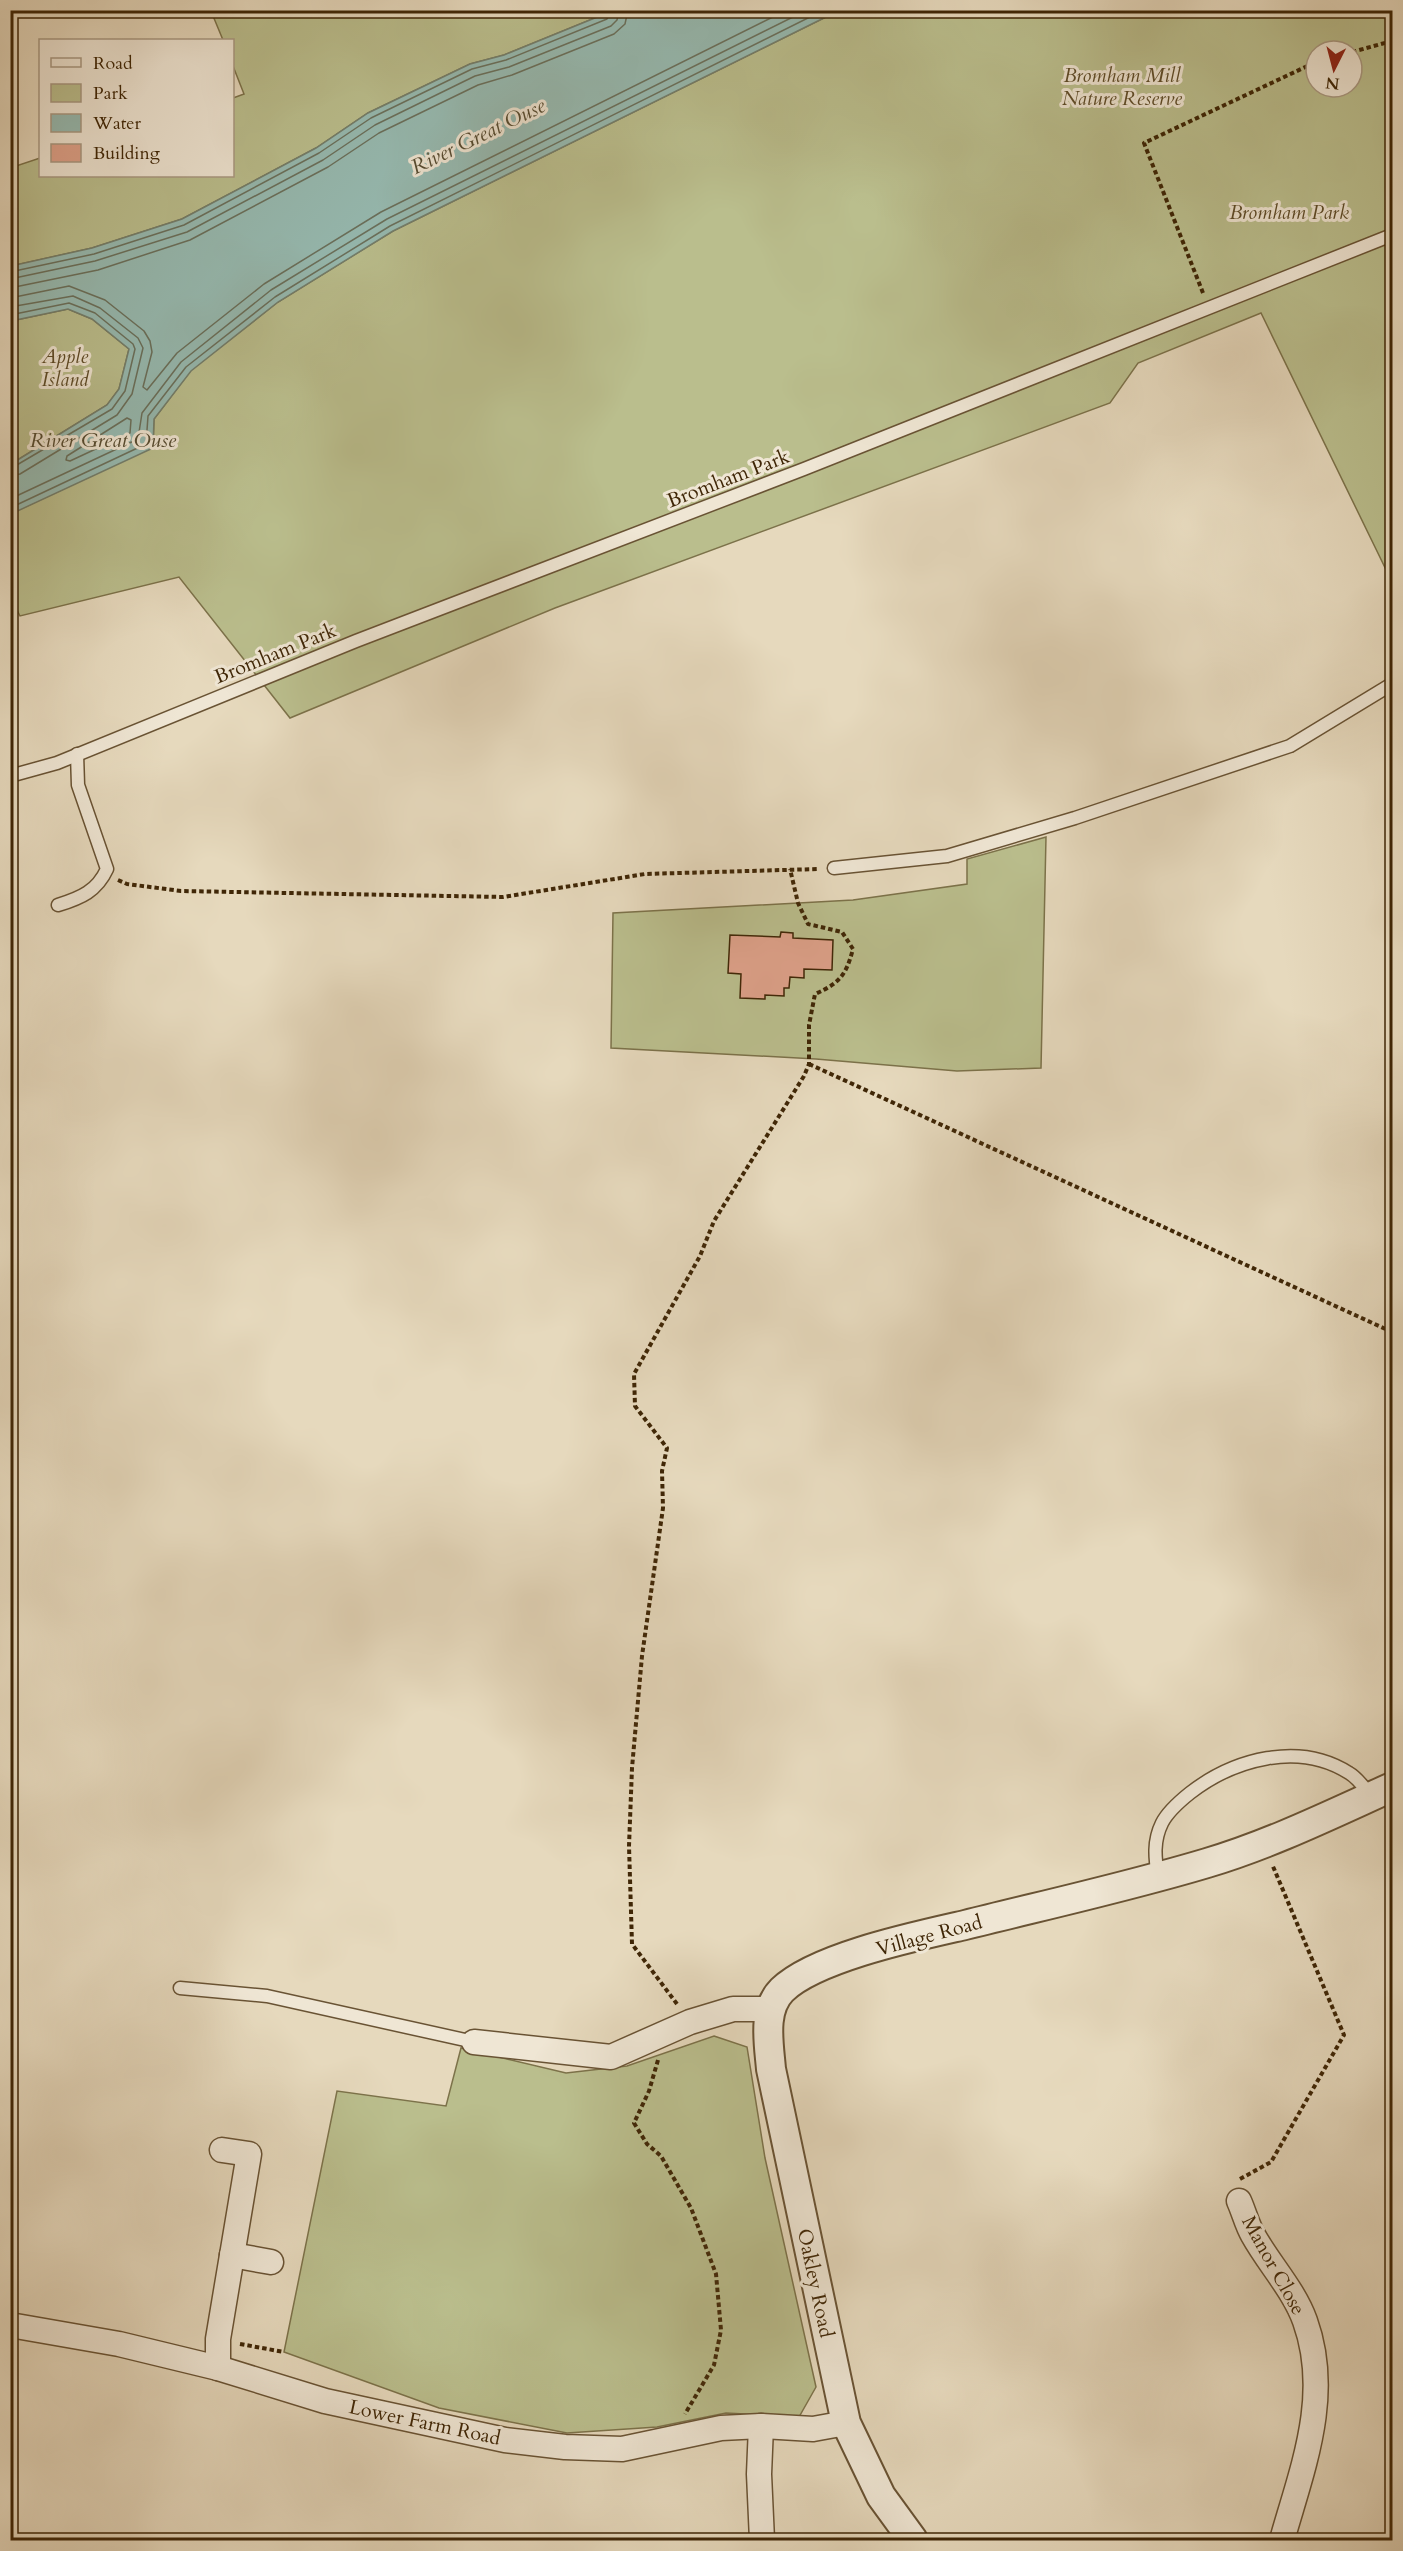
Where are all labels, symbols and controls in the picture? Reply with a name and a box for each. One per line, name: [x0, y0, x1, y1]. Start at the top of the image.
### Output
legend: [39, 39, 234, 177]
north arrow: [1304, 39, 1364, 99]
text: Road: [93, 51, 133, 76]
park label: Bromham Mill Nature Reserve: [1062, 62, 1182, 112]
text: N: [1324, 71, 1341, 95]
text: Park: [93, 81, 128, 106]
water label: River Great Ouse: [406, 91, 551, 182]
text: Water: [92, 111, 142, 136]
text: Building: [93, 141, 161, 166]
park label: Bromham Park: [1229, 199, 1349, 226]
park label: Apple Island: [41, 343, 90, 393]
water label: River Great Ouse: [30, 426, 177, 455]
street label: Bromham Park: [663, 443, 794, 514]
street label: Bromham Park: [210, 617, 340, 690]
street label: Village Road: [873, 1908, 985, 1963]
street label: Manor Close: [1235, 2211, 1312, 2320]
street label: Oakley Road: [791, 2226, 840, 2340]
street label: Lower Farm Road: [347, 2393, 503, 2452]

